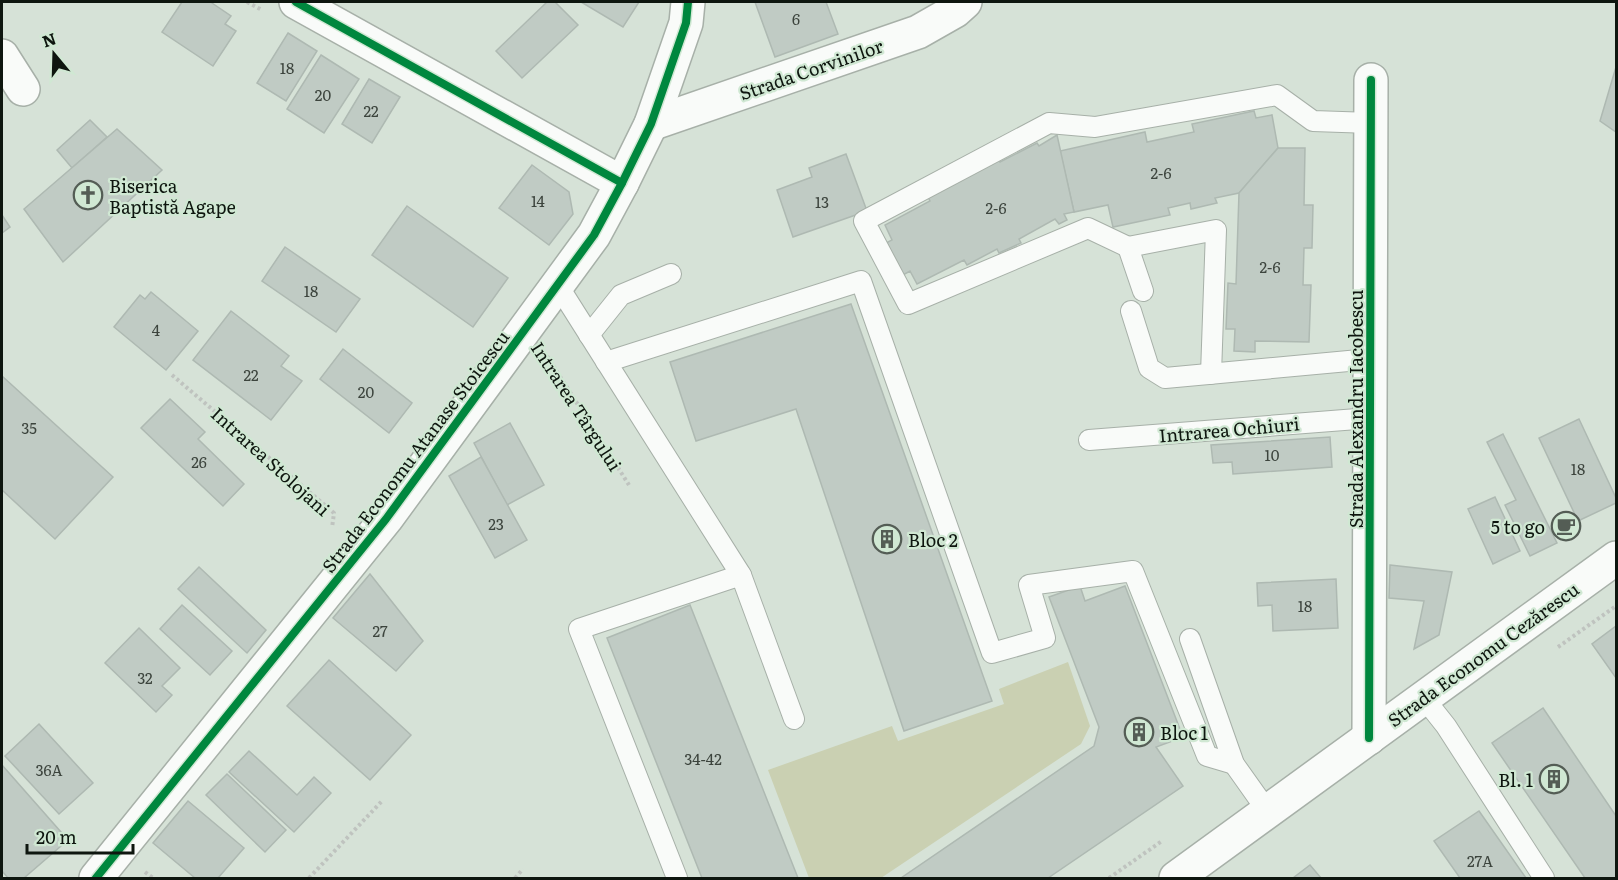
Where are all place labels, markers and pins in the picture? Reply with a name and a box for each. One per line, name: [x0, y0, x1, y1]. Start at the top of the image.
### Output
place label: Biserica Baptistă Agape: [109, 172, 236, 220]
church icon: Biserica Baptistă Agape: [72, 179, 104, 211]
cafe icon: 5 to go: [1550, 510, 1582, 542]
place label: 5 to go: [1491, 513, 1545, 540]
building icon: Bloc 2: [871, 523, 903, 555]
place label: Bloc 2: [908, 526, 958, 553]
building icon: Bloc 1: [1123, 716, 1155, 748]
place label: Bloc 1: [1160, 719, 1208, 746]
building icon: Bl. 1: [1538, 763, 1570, 795]
place label: Bl. 1: [1498, 766, 1533, 793]

